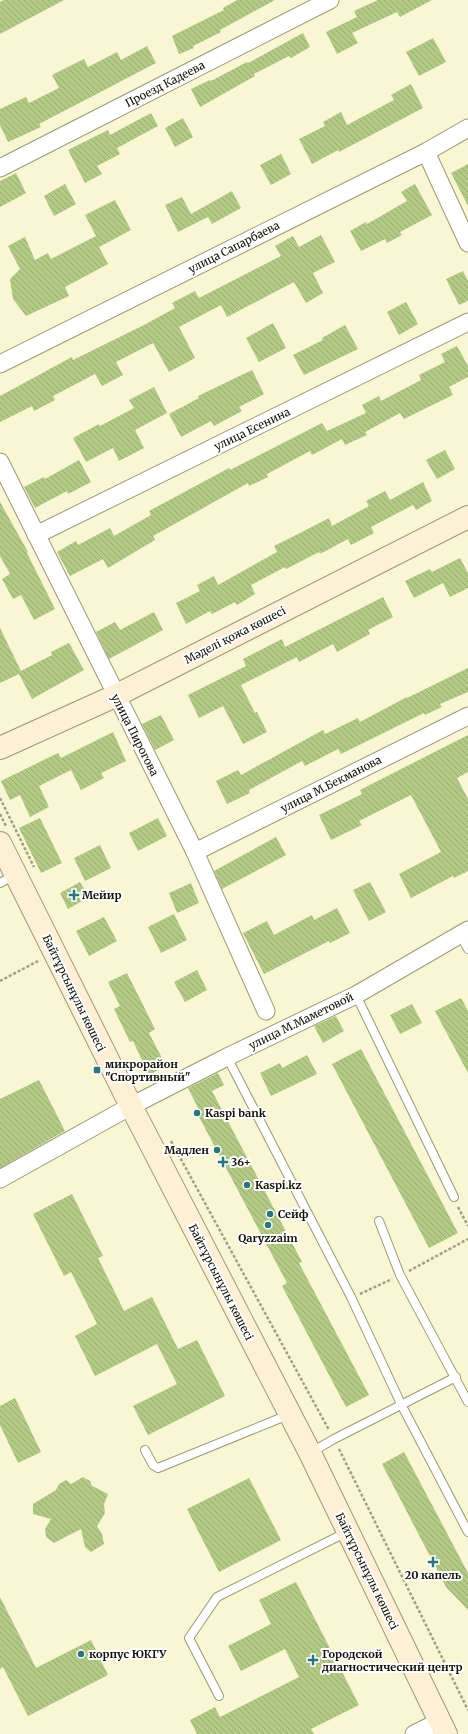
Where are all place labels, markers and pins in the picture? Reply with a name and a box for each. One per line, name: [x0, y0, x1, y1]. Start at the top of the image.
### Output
place label: Мейир: [82, 888, 121, 902]
marker: Мейир: [69, 890, 79, 900]
place label: микрорайон "Спортивный": [105, 1057, 191, 1084]
marker: микрорайон "Спортивный": [92, 1065, 102, 1075]
place label: Kaspi bank: [205, 1106, 267, 1120]
marker: Kaspi bank: [192, 1108, 202, 1118]
place label: Мадлен: [164, 1143, 209, 1157]
marker: Мадлен: [212, 1145, 222, 1155]
place label: 36+: [231, 1155, 251, 1169]
marker: 36+: [218, 1157, 228, 1167]
place label: Kaspi.kz: [255, 1178, 302, 1192]
marker: Kaspi.kz: [242, 1180, 252, 1190]
place label: Сейф: [278, 1207, 309, 1221]
marker: Сейф: [265, 1209, 275, 1219]
marker: Qaryzzaim: [263, 1220, 273, 1230]
place label: Qaryzzaim: [238, 1231, 298, 1245]
marker: 20 капель: [428, 1557, 438, 1567]
place label: 20 капель: [405, 1568, 462, 1582]
place label: корпус ЮКГУ: [89, 1647, 167, 1661]
place label: Городской диагностический центр: [321, 1647, 462, 1674]
marker: корпус ЮКГУ: [76, 1649, 86, 1659]
marker: Городской диагностический центр: [307, 1654, 319, 1666]

